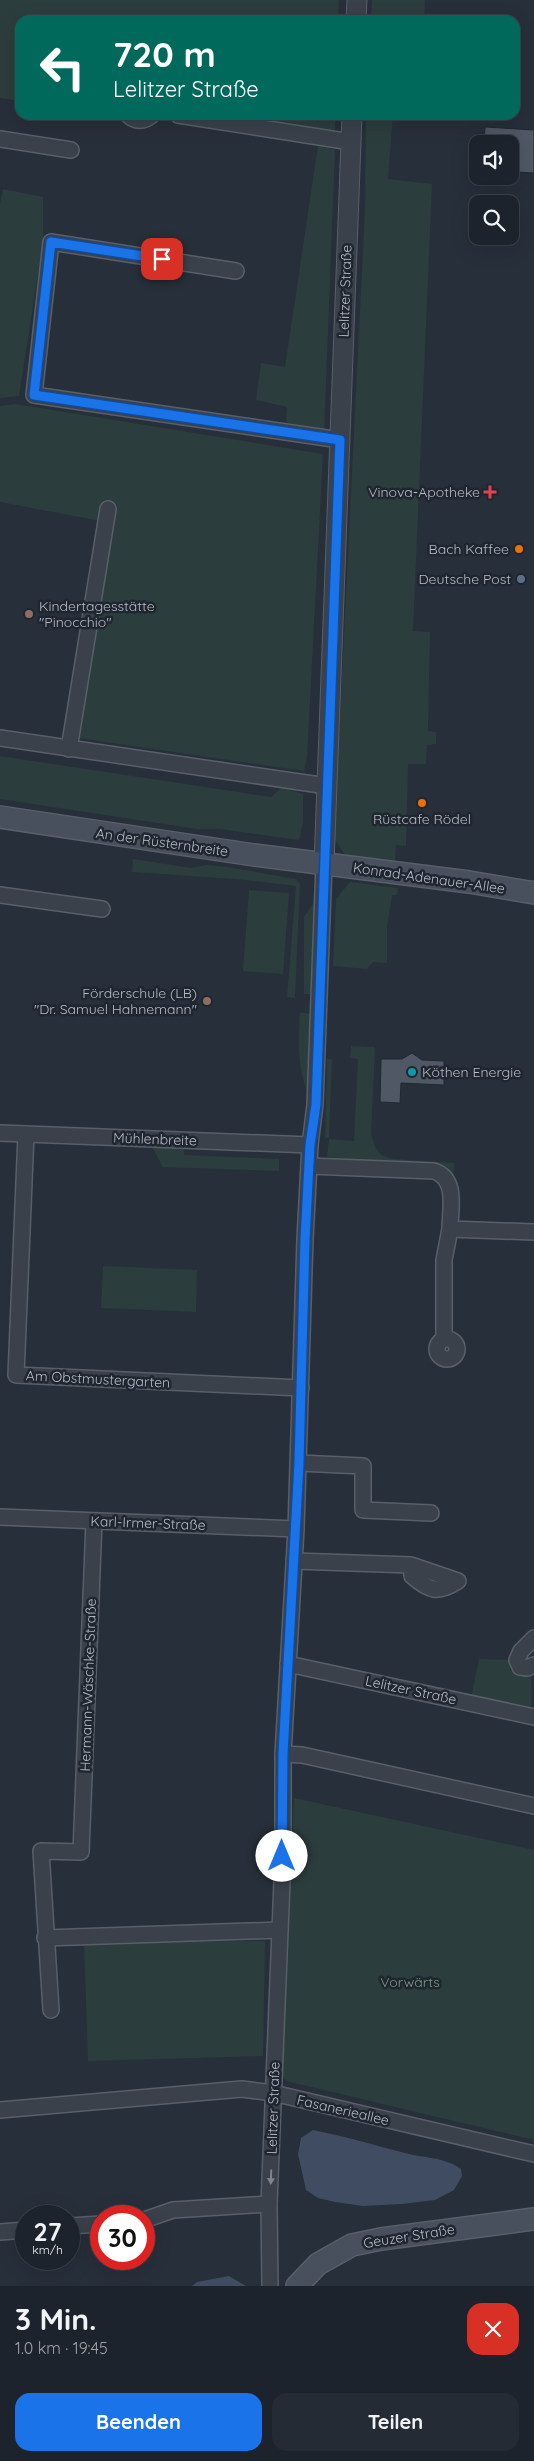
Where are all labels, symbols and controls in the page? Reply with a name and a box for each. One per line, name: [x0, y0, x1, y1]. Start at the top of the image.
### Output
text: 720 m: [113, 32, 216, 76]
icon: left: [30, 35, 95, 100]
text: Lelitzer Straße: [113, 75, 259, 103]
map controls: [469, 135, 519, 245]
button: sound: [469, 135, 519, 185]
button: search: [469, 195, 519, 245]
pin: [141, 238, 183, 280]
street label: Lelitzer Straße: [334, 244, 356, 338]
icon: arrive: [148, 245, 176, 273]
place label: Vinova-Apotheke: [368, 483, 480, 501]
marker: Vinova-Apotheke: [484, 486, 496, 498]
place label: Bach Kaffee: [429, 540, 509, 558]
marker: Bach Kaffee: [513, 543, 525, 555]
place label: Deutsche Post: [418, 570, 511, 588]
marker: Deutsche Post: [515, 573, 527, 585]
place label: Kindertagesstätte "Pinocchio": [39, 597, 155, 631]
marker: Kindertagesstätte "Pinocchio": [23, 608, 35, 620]
marker: Rüstcafe Rödel: [416, 797, 428, 809]
place label: Rüstcafe Rödel: [373, 810, 471, 828]
street label: An der Rüsternbreite: [95, 824, 229, 860]
street label: Konrad-Adenauer-Allee: [352, 858, 506, 898]
place label: Förderschule (LB) "Dr. Samuel Hahnemann": [34, 984, 197, 1018]
marker: Förderschule (LB) "Dr. Samuel Hahnemann": [201, 995, 213, 1007]
place label: Köthen Energie: [422, 1063, 521, 1081]
marker: Köthen Energie: [406, 1066, 418, 1078]
street label: Mühlenbreite: [113, 1129, 197, 1149]
street label: Am Obstmustergarten: [25, 1366, 171, 1392]
street label: Karl-Irmer-Straße: [90, 1512, 206, 1534]
street label: Hermann-Wäschke-Straße: [76, 1598, 100, 1772]
street label: Lelitzer Straße: [364, 1672, 458, 1708]
position arrow: [255, 1829, 307, 1881]
park label: Vorwärts: [380, 1973, 440, 1991]
street label: Lelitzer Straße: [262, 2061, 284, 2155]
street label: Fasanerieallee: [295, 2091, 391, 2129]
one-way arrow: [266, 2169, 274, 2185]
speed limit sign: 30: [90, 2205, 155, 2270]
text: 27: [34, 2216, 61, 2247]
street label: Geuzer Straße: [362, 2220, 456, 2252]
text: km/h: [32, 2242, 63, 2257]
text: 3 Min.: [15, 2300, 97, 2338]
button: close: [467, 2303, 519, 2355]
text: 1.0 km · 19:45: [15, 2338, 108, 2358]
button: Beenden: [15, 2393, 262, 2451]
button: Teilen: [272, 2393, 519, 2451]

